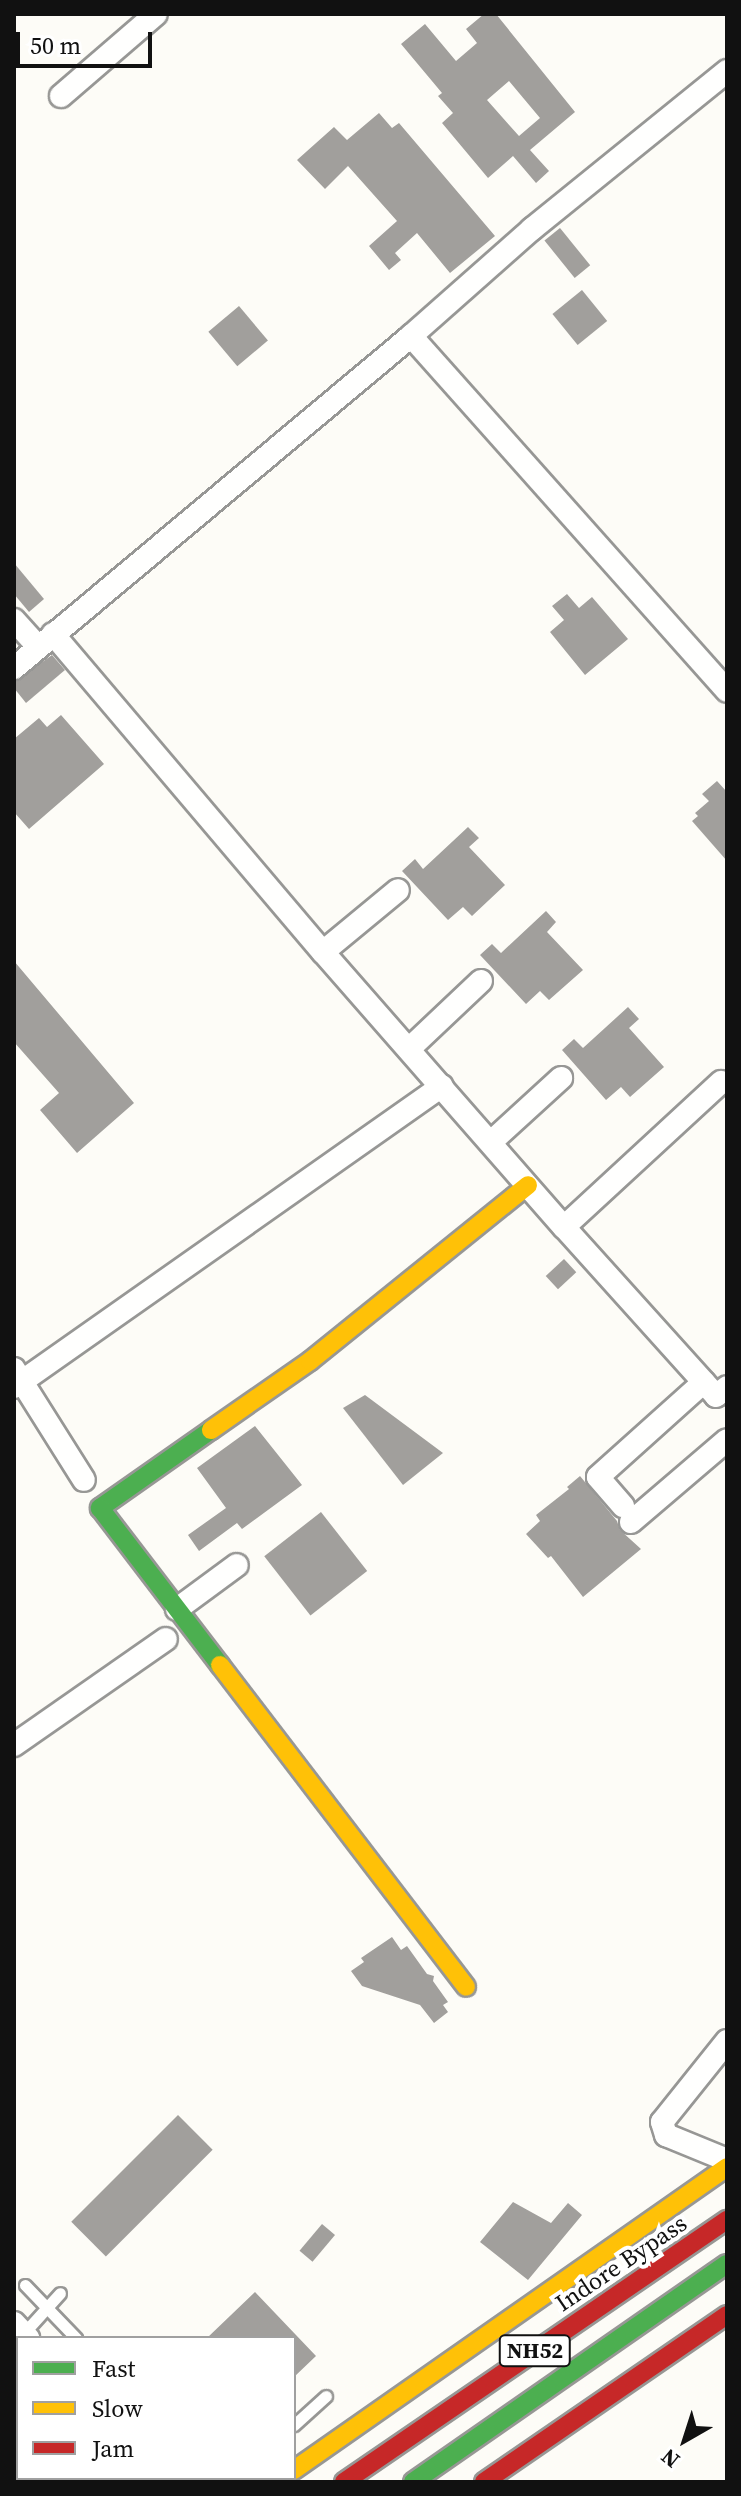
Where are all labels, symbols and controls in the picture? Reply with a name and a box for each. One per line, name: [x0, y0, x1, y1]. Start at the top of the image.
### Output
scale bar: [20, 16, 156, 66]
text: 50 m: [30, 29, 81, 62]
street label: Indore Bypass: [550, 2209, 692, 2317]
road number: NH52: [497, 2333, 573, 2369]
legend: [16, 2336, 296, 2480]
text: Fast: [92, 2352, 135, 2385]
text: Slow: [92, 2392, 143, 2425]
north arrow: [645, 2400, 725, 2480]
text: Jam: [92, 2432, 134, 2465]
text: N: [654, 2442, 686, 2475]

